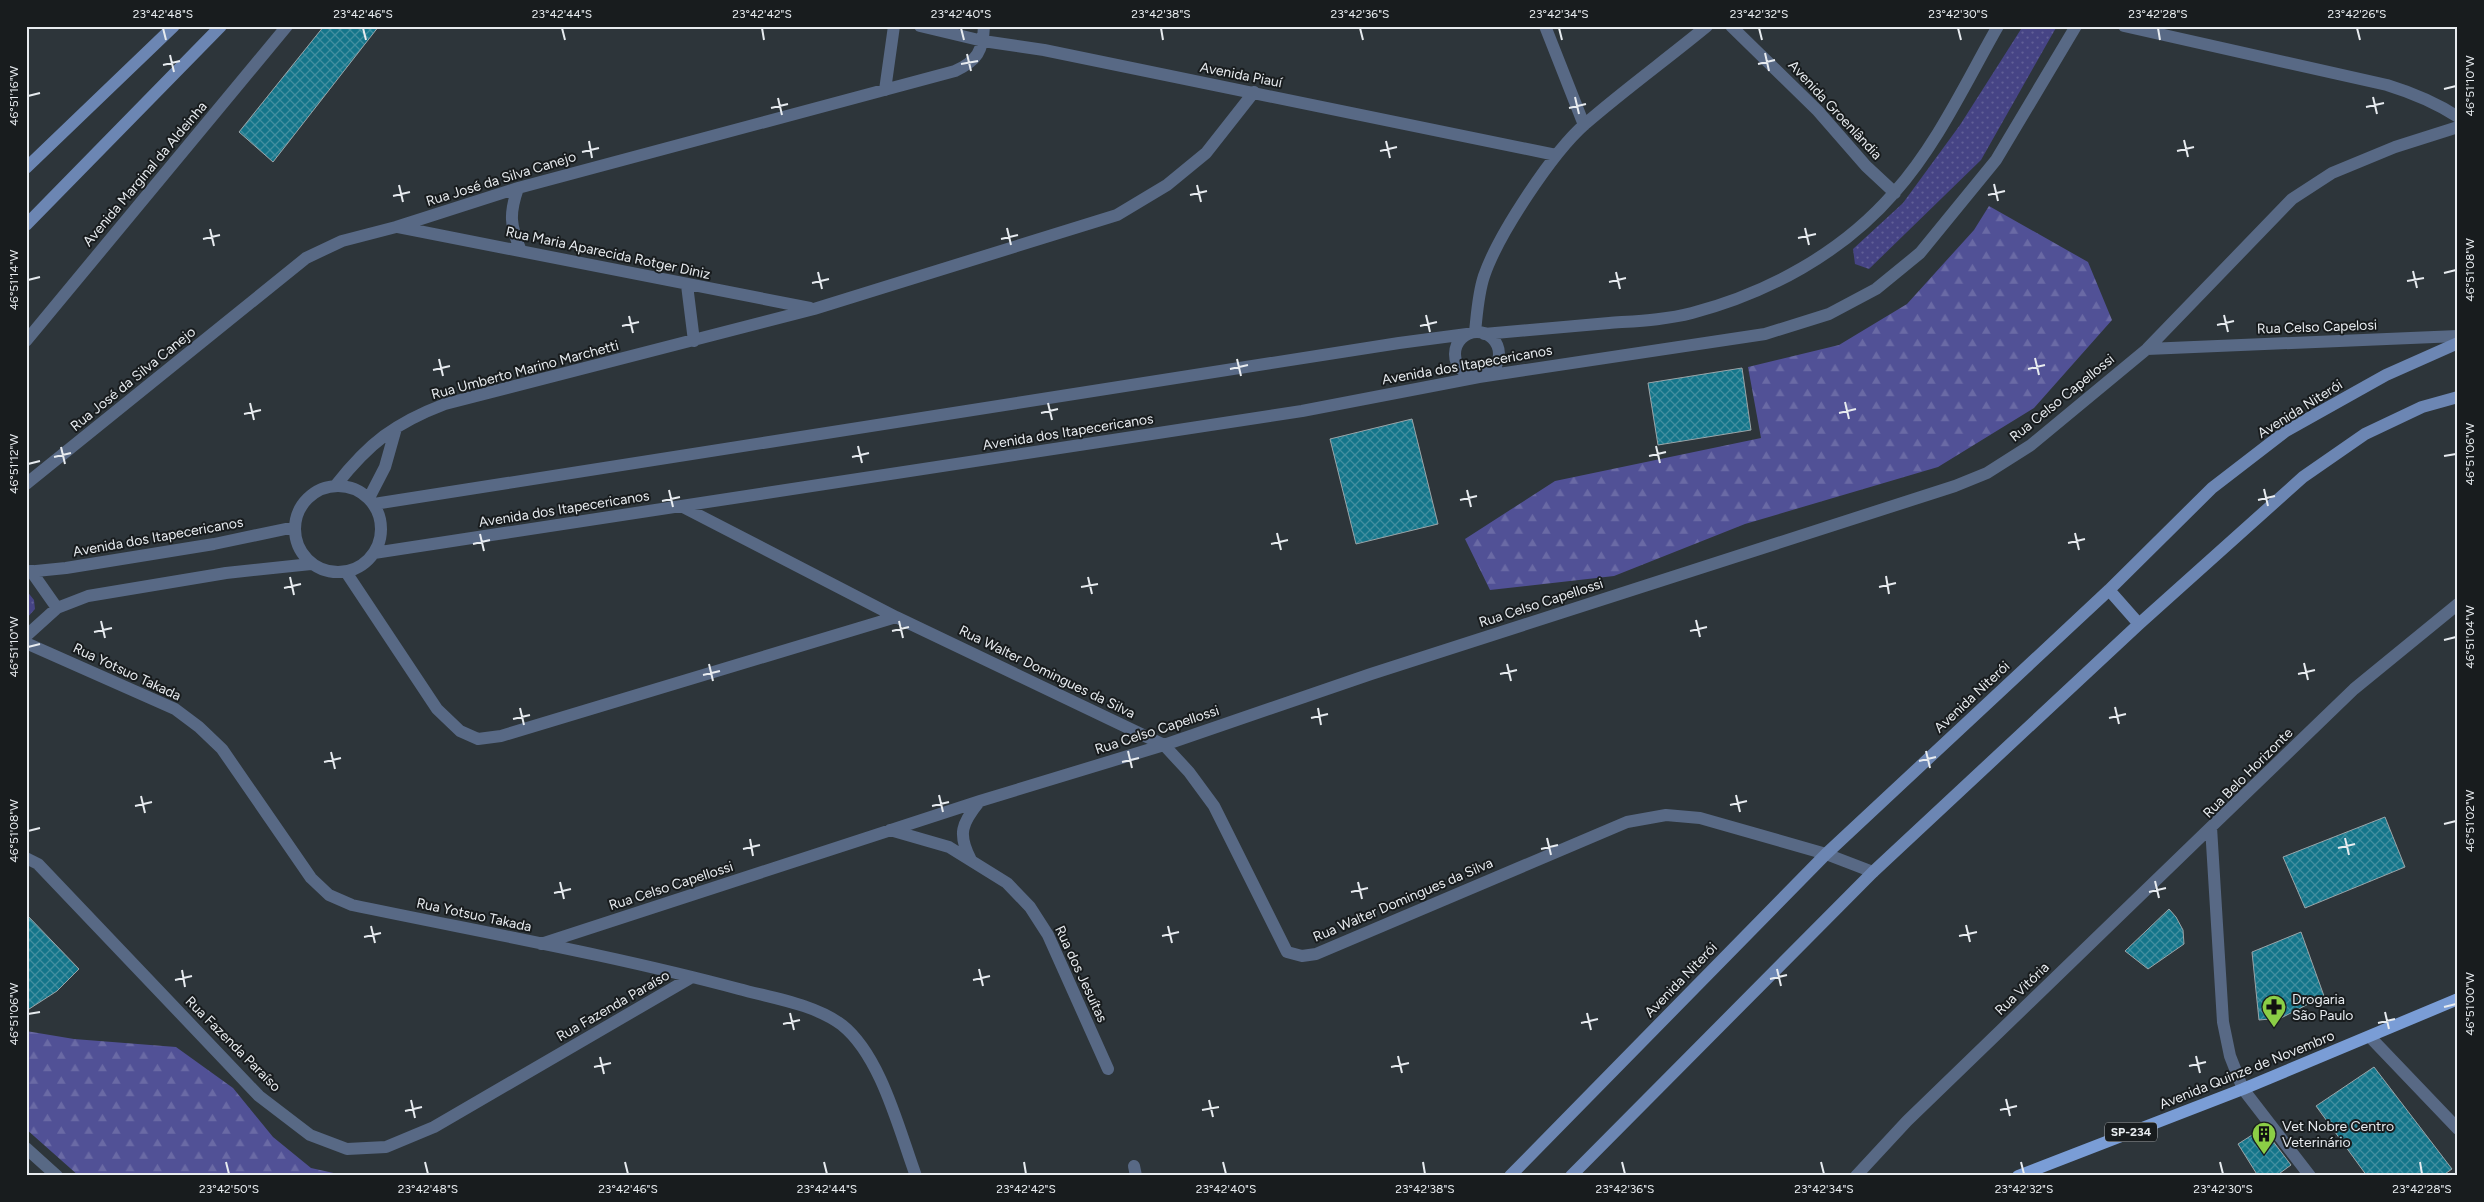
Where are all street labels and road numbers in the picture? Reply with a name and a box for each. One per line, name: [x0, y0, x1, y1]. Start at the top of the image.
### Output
street label: Avenida Groenlândia: [1785, 57, 1885, 163]
street label: Avenida Piauí: [1198, 59, 1284, 91]
street label: Avenida Marginal da Aldeinha: [79, 98, 211, 250]
street label: Rua José da Silva Canejo: [424, 148, 578, 210]
street label: Rua Maria Aparecida Rotger Diniz: [504, 223, 712, 283]
street label: Rua Celso Capelosi: [2257, 316, 2377, 338]
street label: Rua José da Silva Canejo: [67, 323, 199, 435]
street label: Rua Umberto Marino Marchetti: [429, 337, 621, 403]
street label: Avenida dos Itapecericanos: [1380, 342, 1554, 388]
street label: Rua Celso Capellossi: [2006, 351, 2118, 445]
street label: Avenida Niterói: [2254, 376, 2346, 442]
street label: Avenida dos Itapecericanos: [981, 410, 1155, 454]
street label: Avenida dos Itapecericanos: [477, 487, 651, 531]
street label: Avenida dos Itapecericanos: [71, 514, 245, 560]
street label: Rua Celso Capellossi: [1477, 575, 1605, 631]
street label: Rua Walter Domingues da Silva: [956, 622, 1138, 722]
street label: Rua Yotsuo Takada: [70, 640, 184, 704]
street label: Avenida Niterói: [1931, 658, 2013, 736]
street label: Rua Celso Capellossi: [1093, 702, 1221, 758]
street label: Rua Belo Horizonte: [2199, 724, 2297, 822]
street label: Rua Walter Domingues da Silva: [1311, 854, 1495, 946]
street label: Rua Celso Capellossi: [607, 858, 735, 914]
street label: Rua Yotsuo Takada: [415, 894, 533, 936]
street label: Rua dos Jesuítas: [1051, 923, 1111, 1025]
street label: Avenida Niterói: [1641, 939, 1721, 1021]
street label: Rua Vitória: [1991, 959, 2053, 1019]
street label: Rua Fazenda Paraíso: [553, 967, 673, 1045]
street label: Rua Fazenda Paraíso: [182, 993, 284, 1095]
street label: Avenida Quinze de Novembro: [2157, 1027, 2337, 1113]
road number: SP-234: [2105, 1122, 2157, 1142]

